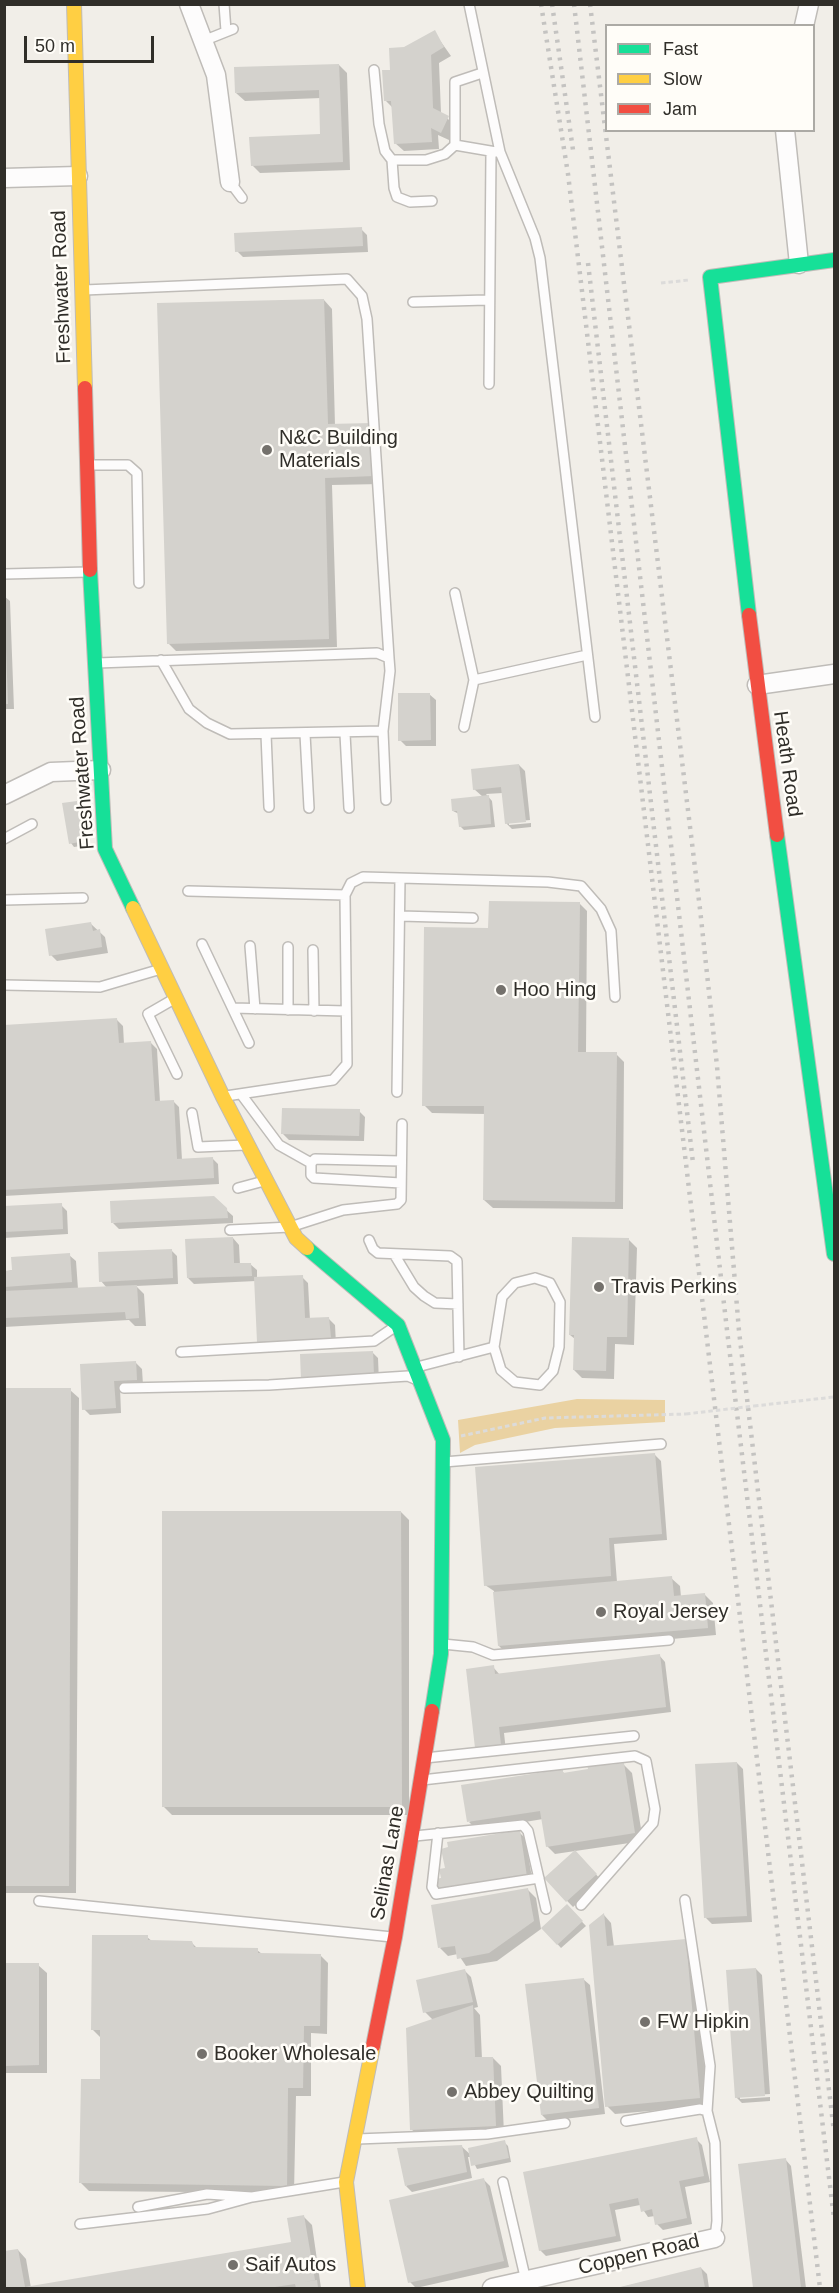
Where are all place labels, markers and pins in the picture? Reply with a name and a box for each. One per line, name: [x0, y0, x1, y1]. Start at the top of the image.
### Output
place label: N&C Building Materials: [279, 426, 398, 473]
marker: N&C Building Materials: [260, 443, 274, 457]
place label: Hoo Hing: [513, 978, 596, 1002]
marker: Hoo Hing: [494, 983, 508, 997]
place label: Travis Perkins: [611, 1275, 737, 1299]
marker: Travis Perkins: [592, 1280, 606, 1294]
place label: Royal Jersey: [613, 1600, 729, 1624]
marker: Royal Jersey: [594, 1605, 608, 1619]
place label: FW Hipkin: [657, 2010, 749, 2034]
marker: FW Hipkin: [638, 2015, 652, 2029]
place label: Booker Wholesale: [214, 2042, 376, 2066]
marker: Booker Wholesale: [195, 2047, 209, 2061]
place label: Abbey Quilting: [464, 2080, 594, 2104]
marker: Abbey Quilting: [445, 2085, 459, 2099]
place label: Saif Autos: [245, 2253, 336, 2277]
marker: Saif Autos: [226, 2258, 240, 2272]

